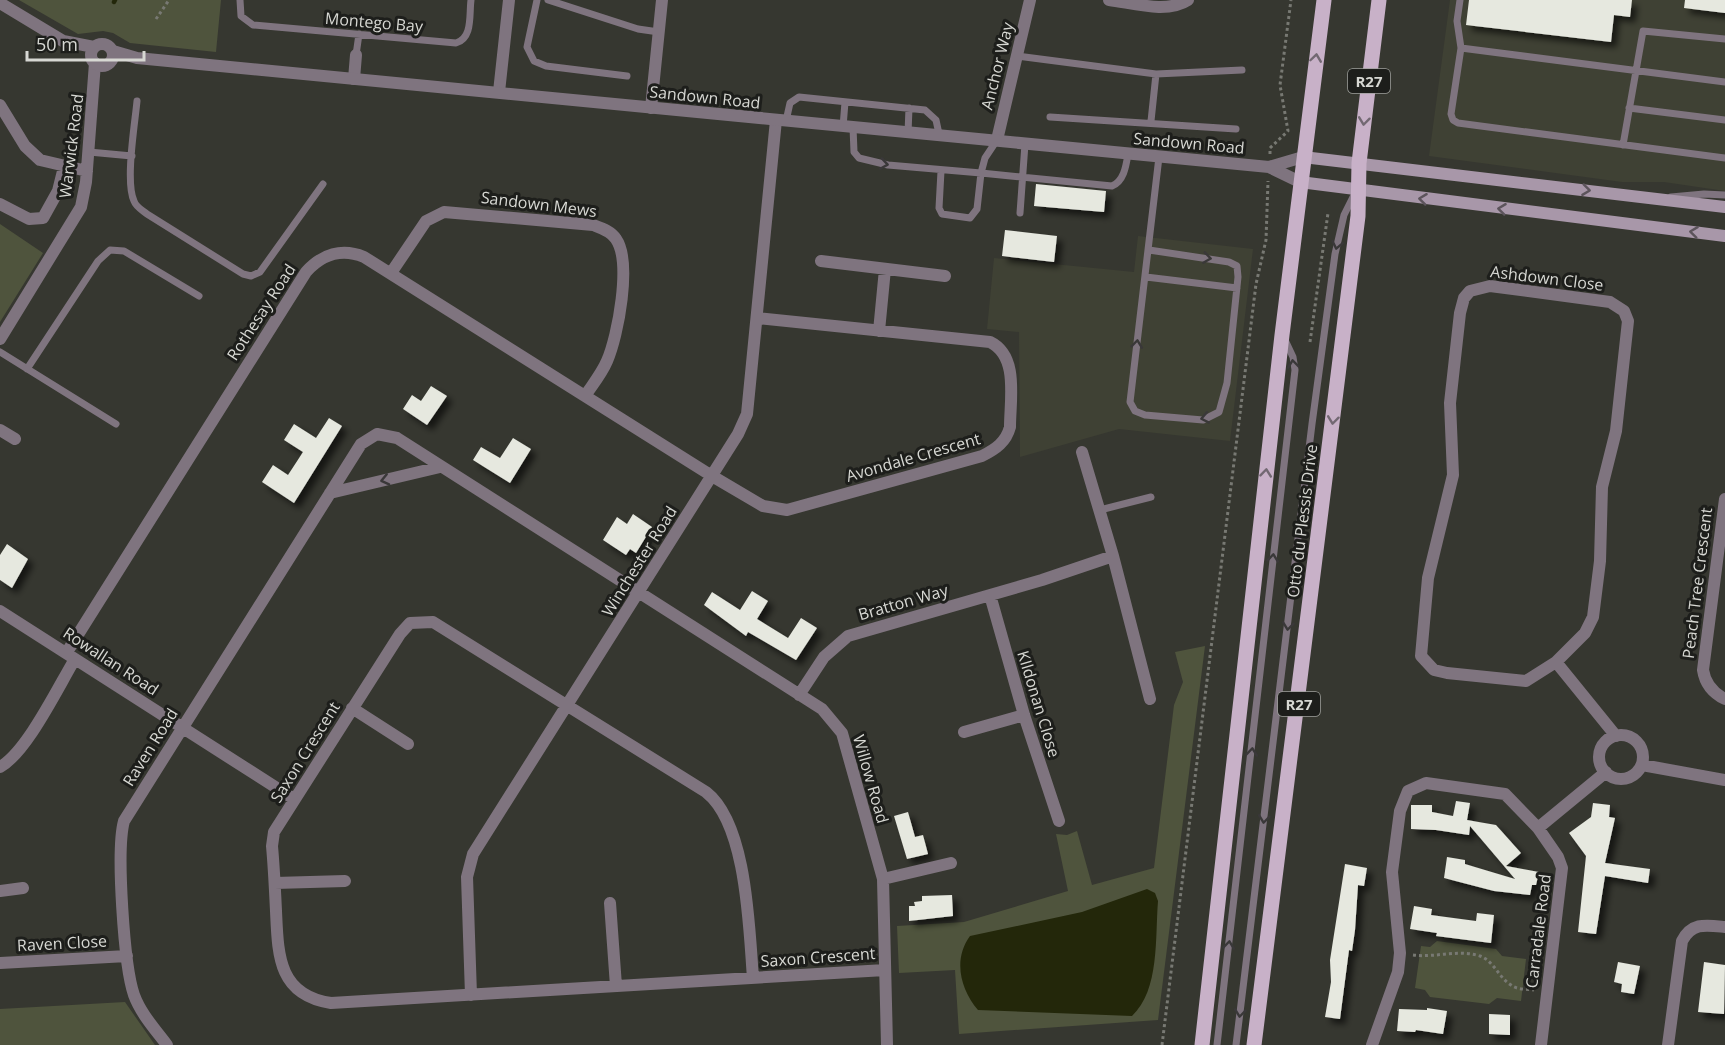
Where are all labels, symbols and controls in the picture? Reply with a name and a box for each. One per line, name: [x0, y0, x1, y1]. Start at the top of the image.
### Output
street label: Montego Bay: [324, 7, 425, 37]
street label: Anchor Way: [976, 19, 1019, 112]
scale bar: [27, 24, 144, 62]
text: 50 m: [36, 32, 78, 56]
one-way arrow: [1309, 53, 1321, 62]
road number: R27: [1348, 69, 1390, 93]
street label: Sandown Road: [648, 80, 762, 114]
street label: Warwick Road: [54, 93, 88, 199]
one-way arrow: [1359, 116, 1371, 125]
street label: Sandown Road: [1133, 127, 1245, 159]
one-way arrow: [880, 157, 889, 169]
one-way arrow: [1581, 183, 1591, 196]
street label: Sandown Mews: [480, 186, 598, 222]
one-way arrow: [1418, 193, 1427, 206]
one-way arrow: [1497, 203, 1506, 215]
one-way arrow: [1689, 226, 1698, 239]
one-way arrow: [1331, 240, 1344, 250]
one-way arrow: [1203, 252, 1212, 264]
street label: Rothesay Road: [222, 260, 300, 364]
street label: Ashdown Close: [1489, 260, 1605, 296]
one-way arrow: [1131, 339, 1143, 349]
one-way arrow: [1287, 360, 1300, 369]
one-way arrow: [1200, 411, 1210, 423]
one-way arrow: [1327, 416, 1339, 425]
street label: Avondale Crescent: [843, 427, 983, 487]
street label: Otto du Plessis Drive: [1282, 443, 1322, 599]
one-way arrow: [1260, 469, 1272, 478]
one-way arrow: [380, 472, 390, 485]
street label: Winchester Road: [596, 502, 682, 620]
street label: Peach Tree Crescent: [1677, 506, 1717, 660]
one-way arrow: [1266, 553, 1279, 562]
street label: Bratton Way: [856, 578, 951, 625]
one-way arrow: [1282, 621, 1294, 630]
street label: Rowallan Road: [59, 622, 163, 700]
street label: KIldonan Close: [1012, 648, 1066, 760]
road number: R27: [1278, 692, 1320, 716]
street label: Saxon Crescent: [265, 697, 345, 807]
street label: Raven Road: [117, 704, 183, 790]
street label: Willow Road: [848, 732, 894, 826]
one-way arrow: [1245, 747, 1258, 756]
one-way arrow: [1258, 815, 1271, 824]
street label: Carradale Road: [1520, 873, 1556, 989]
street label: Raven Close: [16, 930, 108, 956]
one-way arrow: [1222, 941, 1234, 950]
street label: Saxon Crescent: [760, 942, 876, 972]
one-way arrow: [1235, 1008, 1247, 1017]

